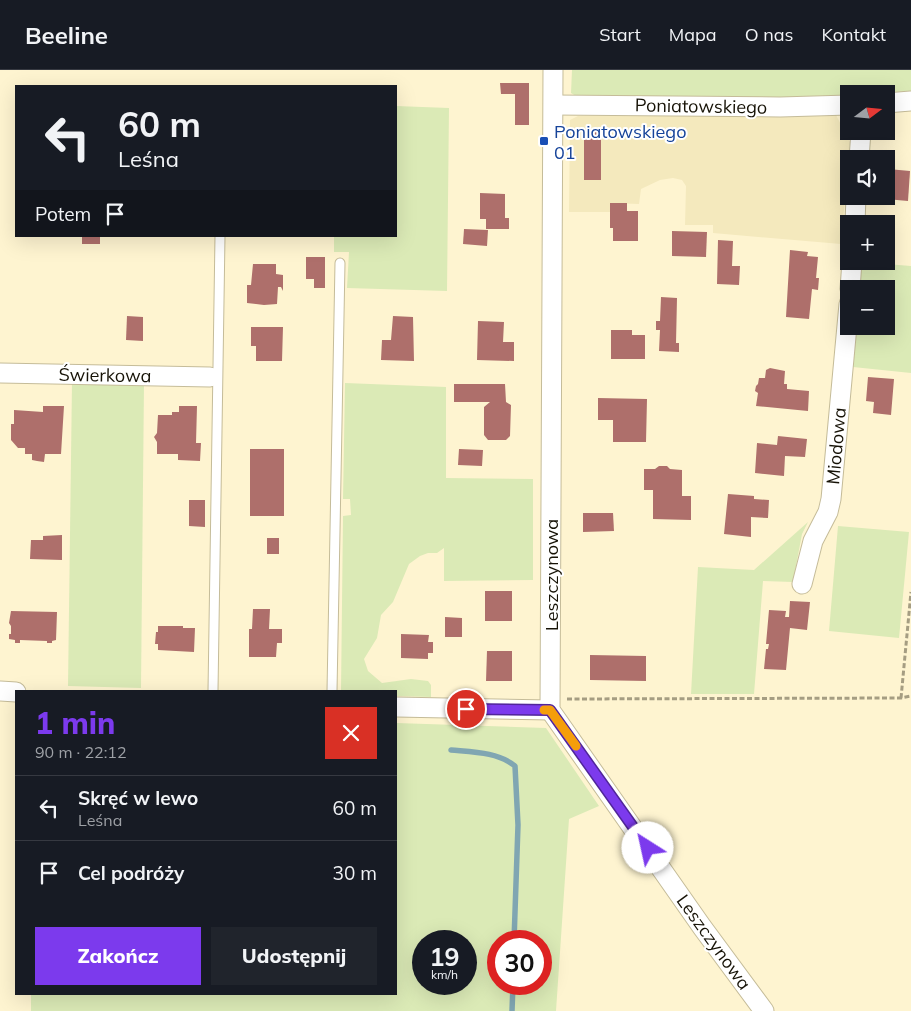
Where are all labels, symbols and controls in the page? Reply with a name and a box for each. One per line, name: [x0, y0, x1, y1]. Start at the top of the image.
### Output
text: Beeline: [25, 20, 108, 50]
text: Start: [599, 23, 641, 46]
text: Mapa: [669, 23, 717, 46]
text: O nas: [745, 23, 794, 46]
text: Kontakt: [822, 23, 886, 46]
north arrow: [840, 85, 895, 140]
map controls: [840, 85, 895, 335]
street label: Poniatowskiego: [635, 93, 767, 119]
text: 60 m: [118, 102, 201, 146]
icon: left: [35, 105, 100, 170]
place label: Poniatowskiego 01: [554, 120, 686, 164]
marker: Poniatowskiego 01: [538, 135, 550, 147]
text: Leśna: [118, 145, 179, 173]
button: sound: [840, 150, 895, 205]
icon: arrive: [101, 200, 129, 228]
text: Potem: [35, 202, 91, 226]
button: +: [840, 215, 895, 270]
button: −: [840, 280, 895, 335]
street label: Świerkowa: [58, 363, 152, 387]
street label: Miodowa: [821, 407, 851, 485]
street label: Leszczynowa: [540, 519, 563, 631]
pin: [445, 688, 487, 730]
icon: arrive: [452, 695, 480, 723]
text: 1 min: [35, 704, 115, 742]
button: close: [325, 707, 377, 759]
text: 90 m · 22:12: [35, 742, 127, 762]
text: Skręć w lewo: [78, 786, 198, 810]
icon: left: [35, 794, 63, 822]
text: 60 m: [333, 796, 377, 820]
text: Leśna: [78, 810, 122, 830]
position arrow: [621, 821, 673, 873]
icon: arrive: [35, 859, 63, 887]
text: Cel podróży: [78, 861, 184, 885]
text: 30 m: [333, 861, 377, 885]
street label: Leszczynowa: [672, 890, 756, 994]
button: Zakończ: [35, 927, 201, 985]
button: Udostępnij: [211, 927, 377, 985]
speed limit sign: 30: [487, 930, 552, 995]
text: 19: [429, 941, 460, 972]
text: km/h: [431, 967, 458, 982]

